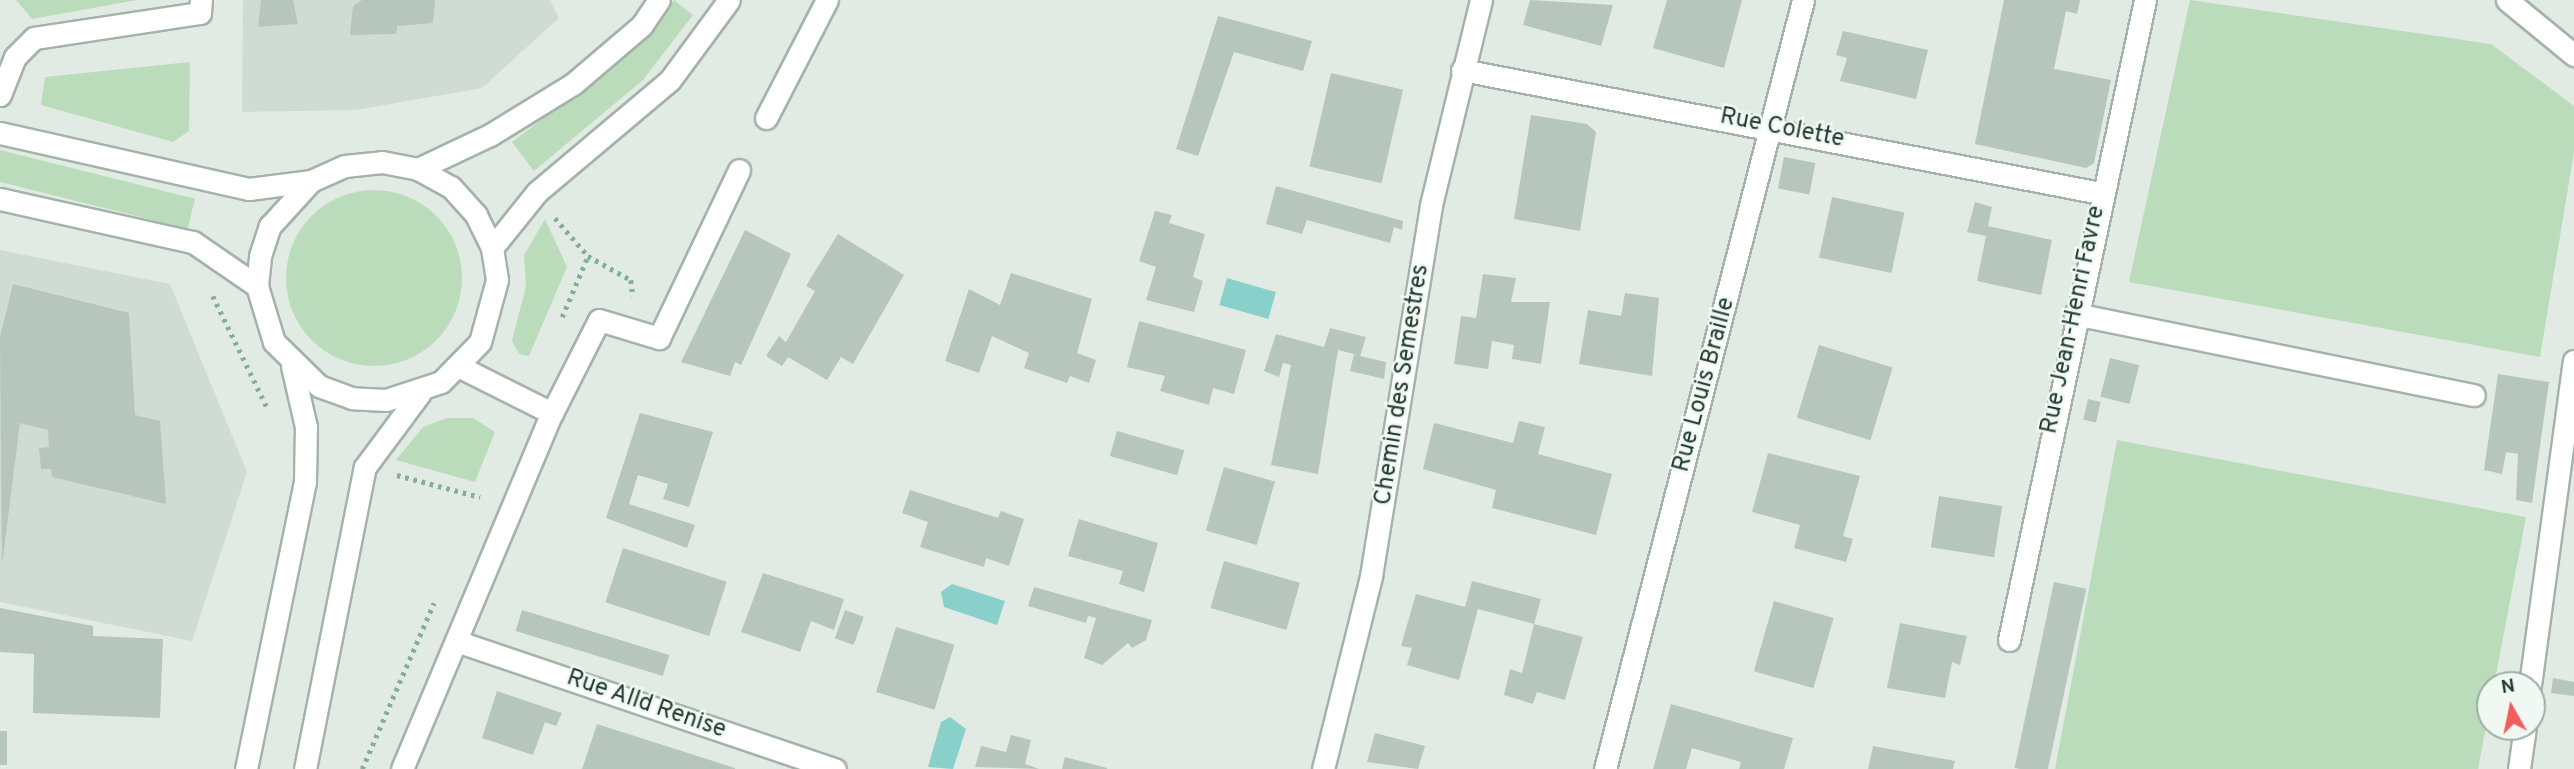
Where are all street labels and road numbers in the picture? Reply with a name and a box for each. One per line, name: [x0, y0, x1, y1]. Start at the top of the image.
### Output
street label: Rue Colette: [1717, 103, 1847, 155]
street label: Rue Jean-Henri Favre: [2036, 203, 2112, 437]
street label: Chemin des Semestres: [1370, 263, 1436, 507]
street label: Rue Louis Braille: [1668, 294, 1742, 476]
street label: Rue Alld Renise: [562, 664, 730, 746]

